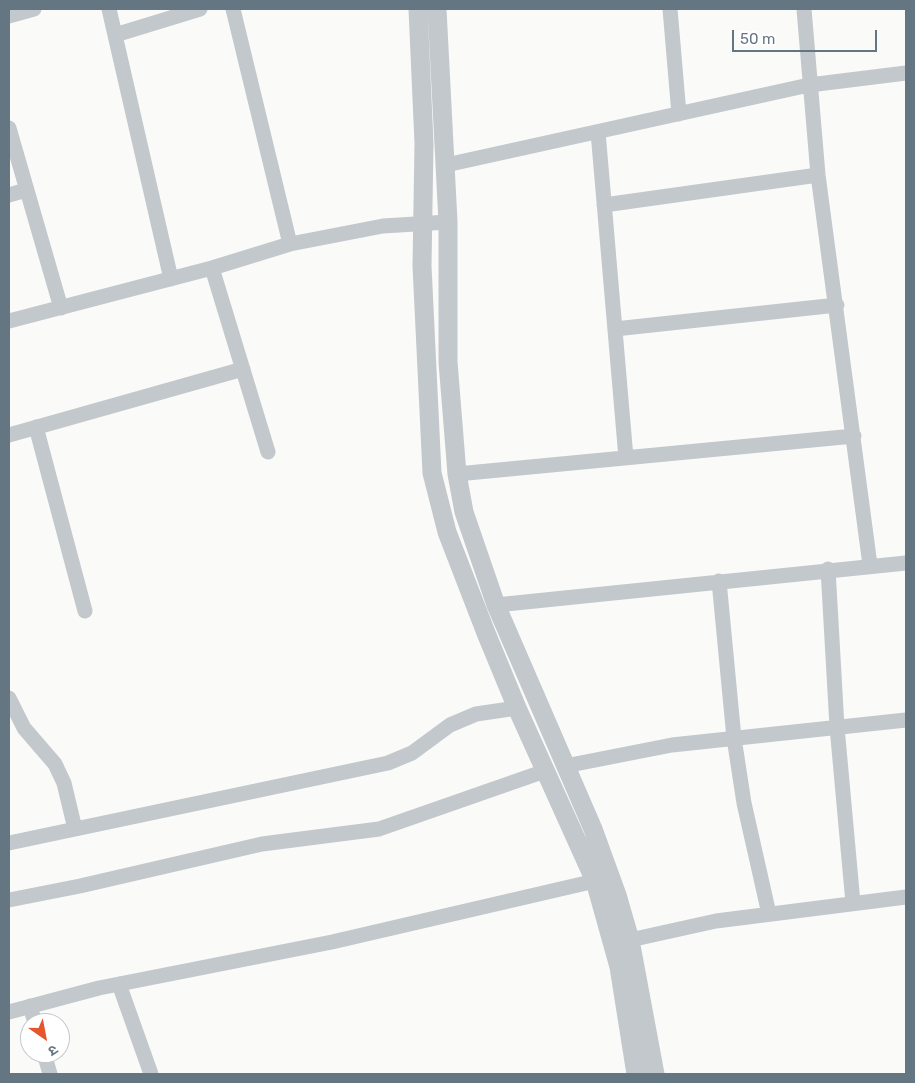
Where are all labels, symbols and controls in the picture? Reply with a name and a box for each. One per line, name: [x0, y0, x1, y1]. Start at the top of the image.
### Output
scale bar: [735, 20, 880, 52]
text: 50 m: [740, 30, 775, 48]
north arrow: [20, 1013, 70, 1063]
text: उ: [45, 1041, 61, 1060]

